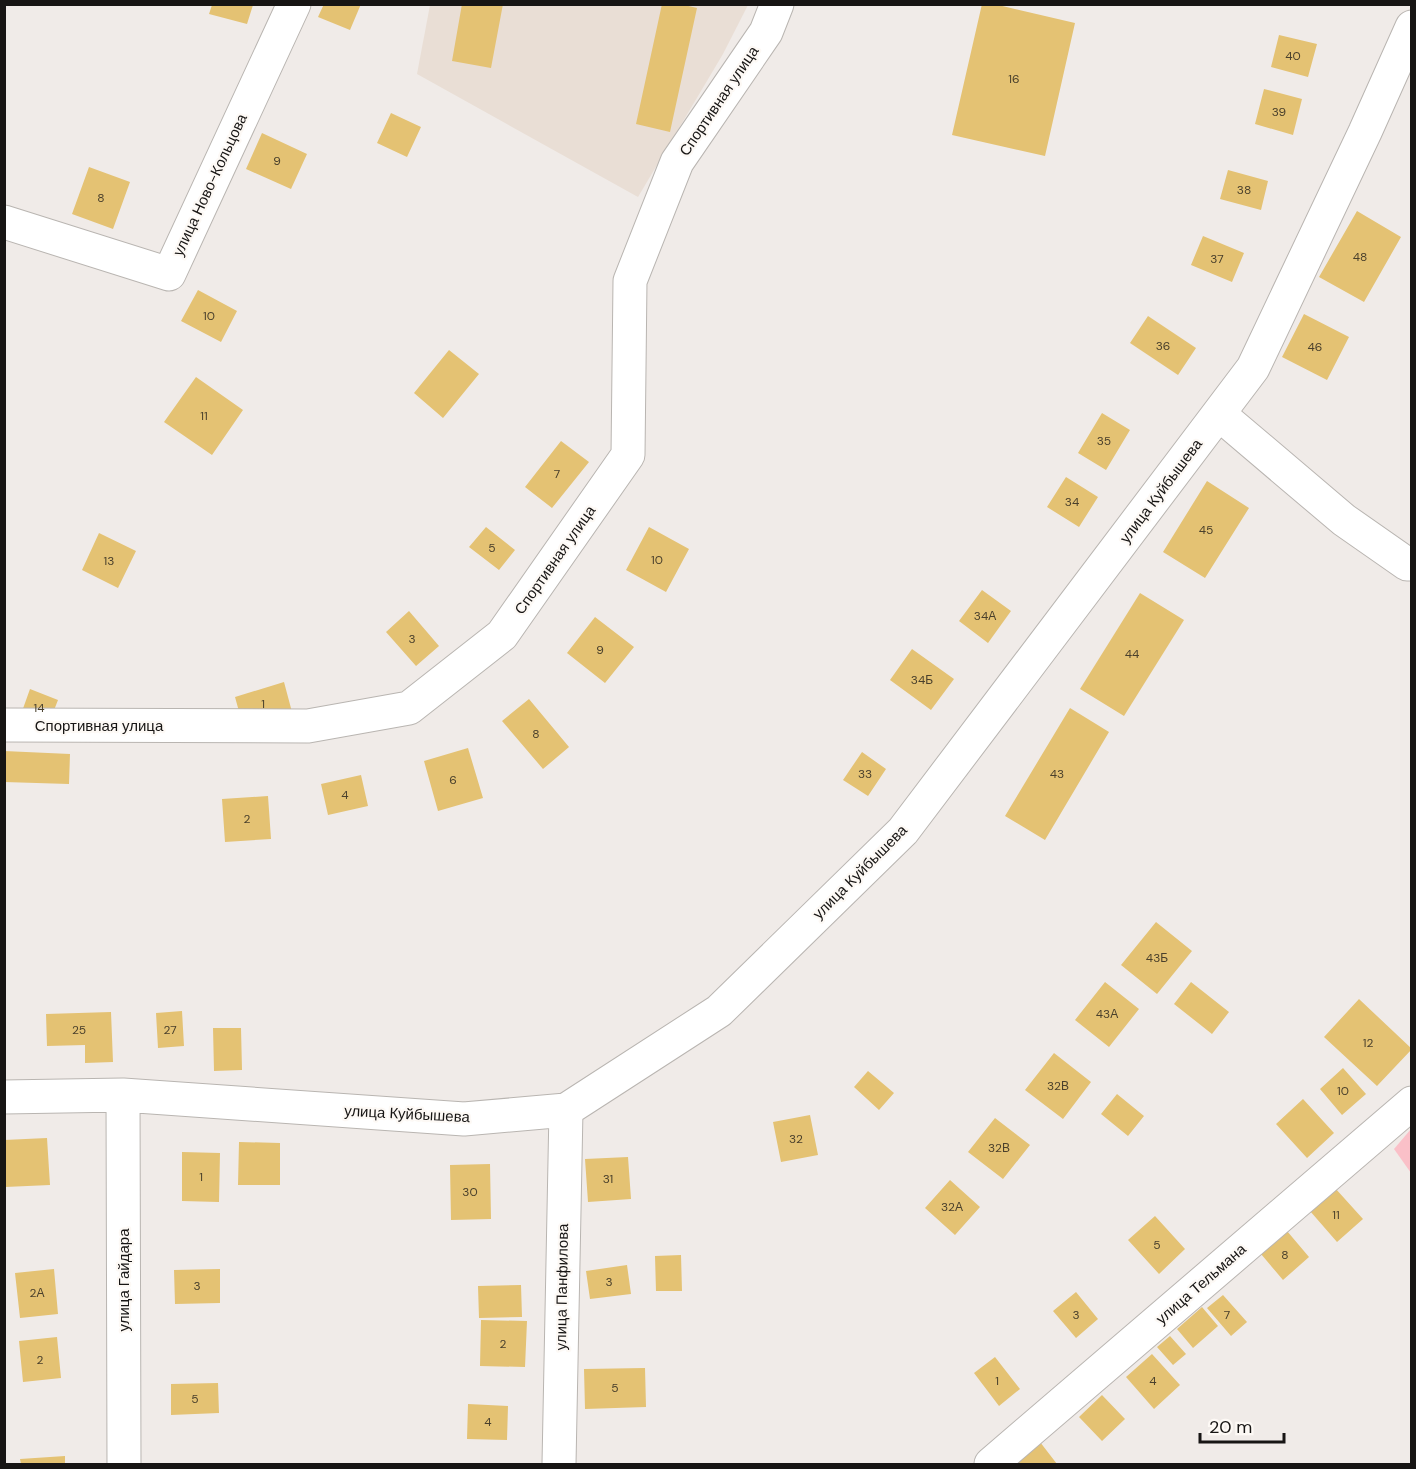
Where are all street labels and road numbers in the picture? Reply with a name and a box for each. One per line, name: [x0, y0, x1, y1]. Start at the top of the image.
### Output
street label: Спортивная улица: [675, 42, 764, 160]
street label: улица Ново-Кольцова: [168, 110, 252, 259]
street label: улица Куйбышева: [1115, 434, 1207, 547]
street label: Спортивная улица: [510, 501, 600, 618]
street label: Спортивная улица: [35, 716, 164, 736]
street label: улица Куйбышева: [808, 820, 912, 924]
street label: улица Куйбышева: [344, 1101, 471, 1127]
street label: улица Панфилова: [551, 1223, 573, 1351]
street label: улица Гайдара: [114, 1228, 134, 1332]
street label: улица Тельмана: [1152, 1239, 1251, 1329]

